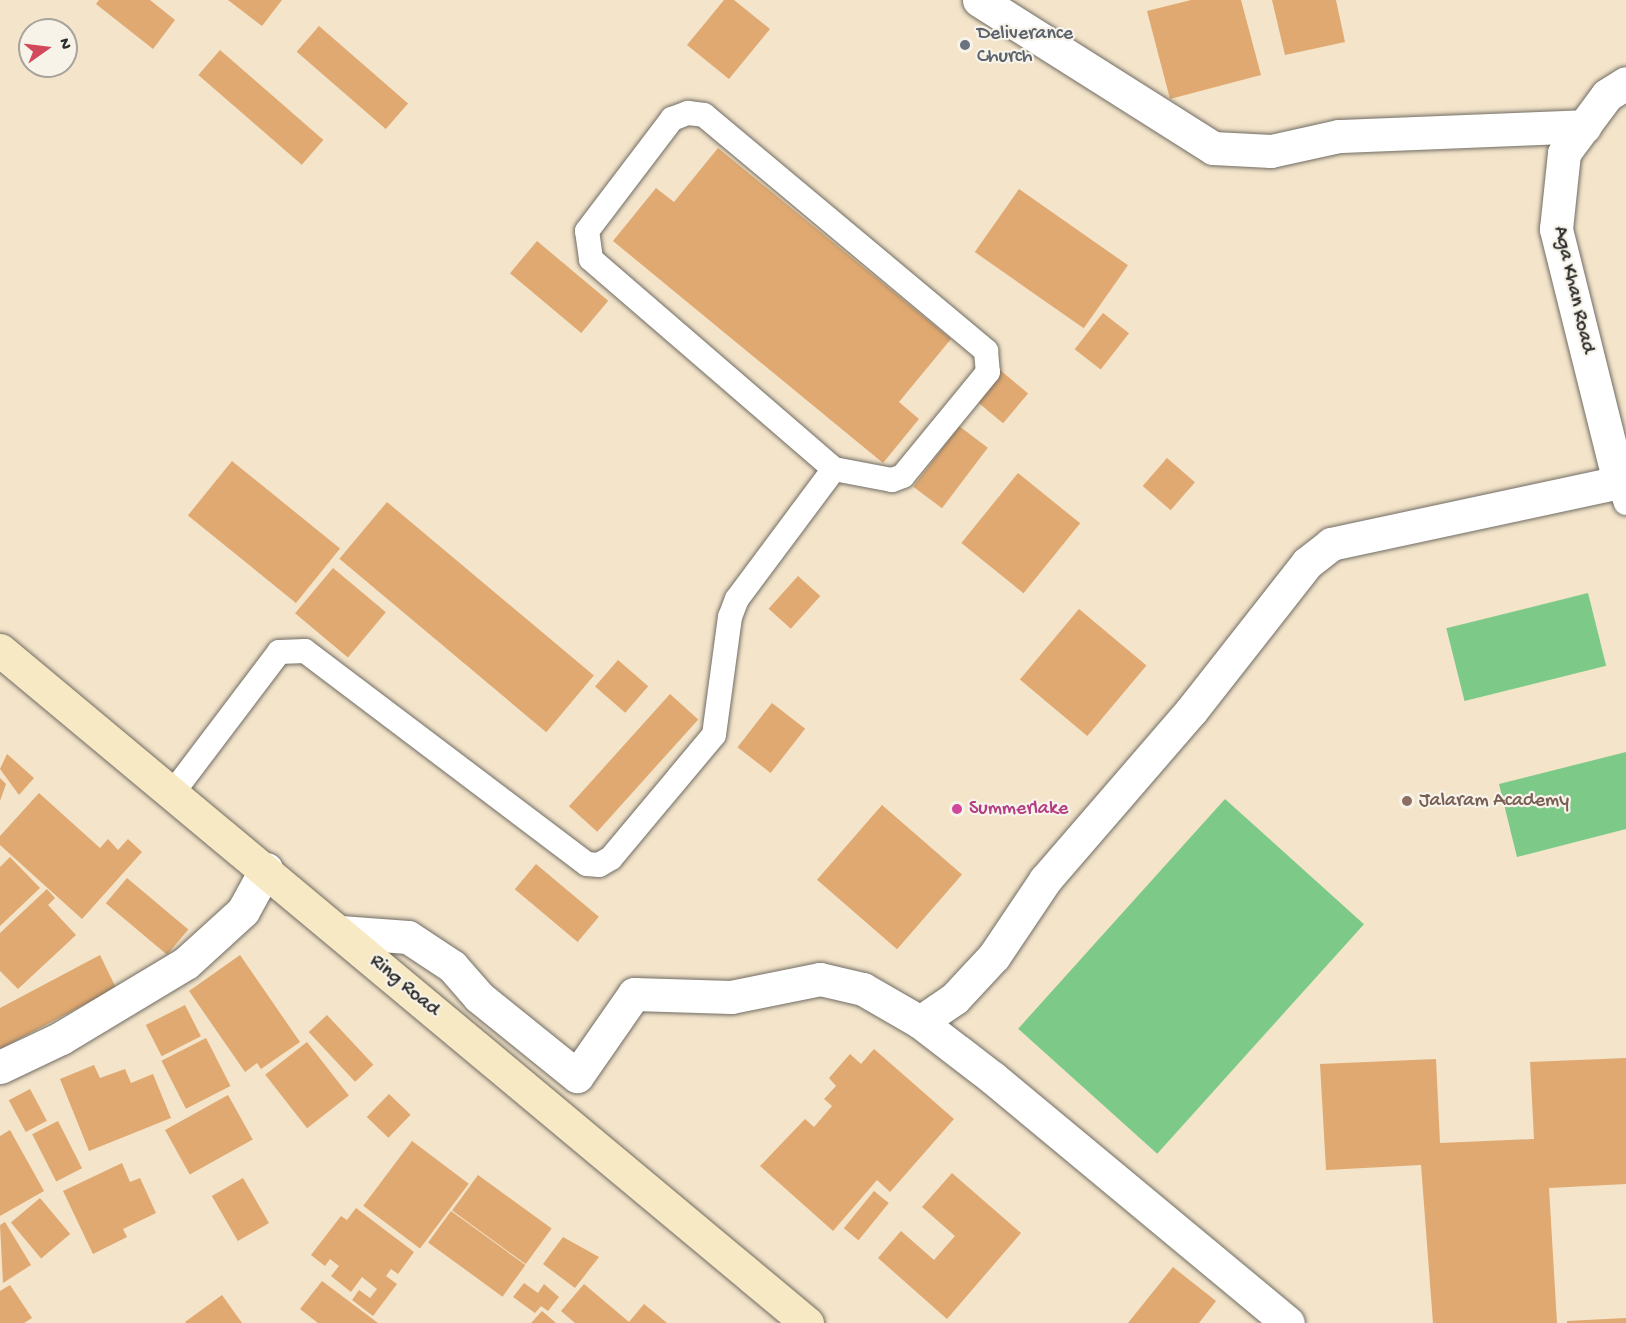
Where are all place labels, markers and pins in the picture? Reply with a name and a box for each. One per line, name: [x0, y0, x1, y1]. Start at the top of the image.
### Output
place label: Deliverance Church: [977, 22, 1073, 69]
marker: Deliverance Church: [958, 38, 972, 52]
place label: Jalaram Academy: [1419, 789, 1569, 813]
marker: Jalaram Academy: [1400, 794, 1414, 808]
place label: Summerlake: [969, 797, 1068, 821]
marker: Summerlake: [950, 802, 964, 816]

